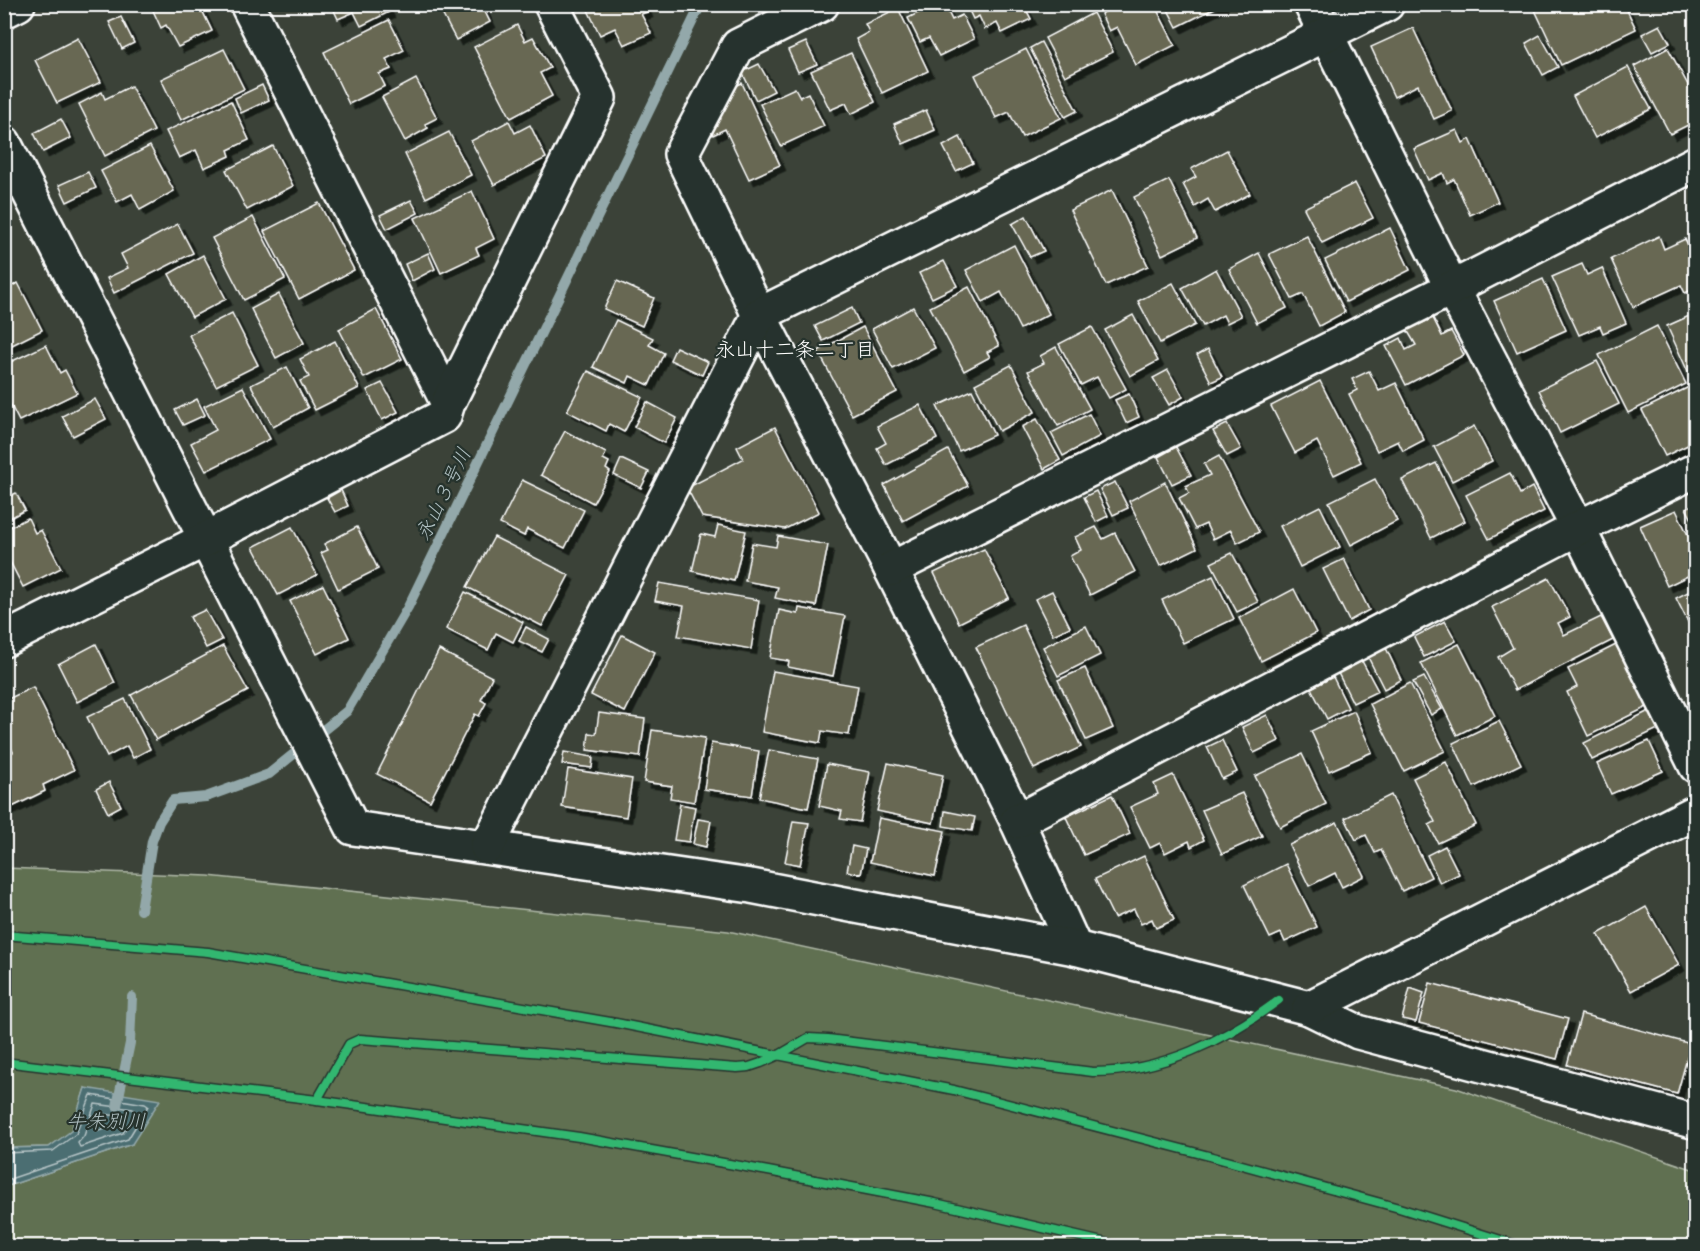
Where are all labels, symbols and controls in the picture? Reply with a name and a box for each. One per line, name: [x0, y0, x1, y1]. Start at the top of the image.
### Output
district label: 永山十二条二丁目: [715, 333, 875, 363]
water label: 永山３号川: [407, 442, 478, 545]
water label: 牛朱別川: [66, 1105, 146, 1135]

